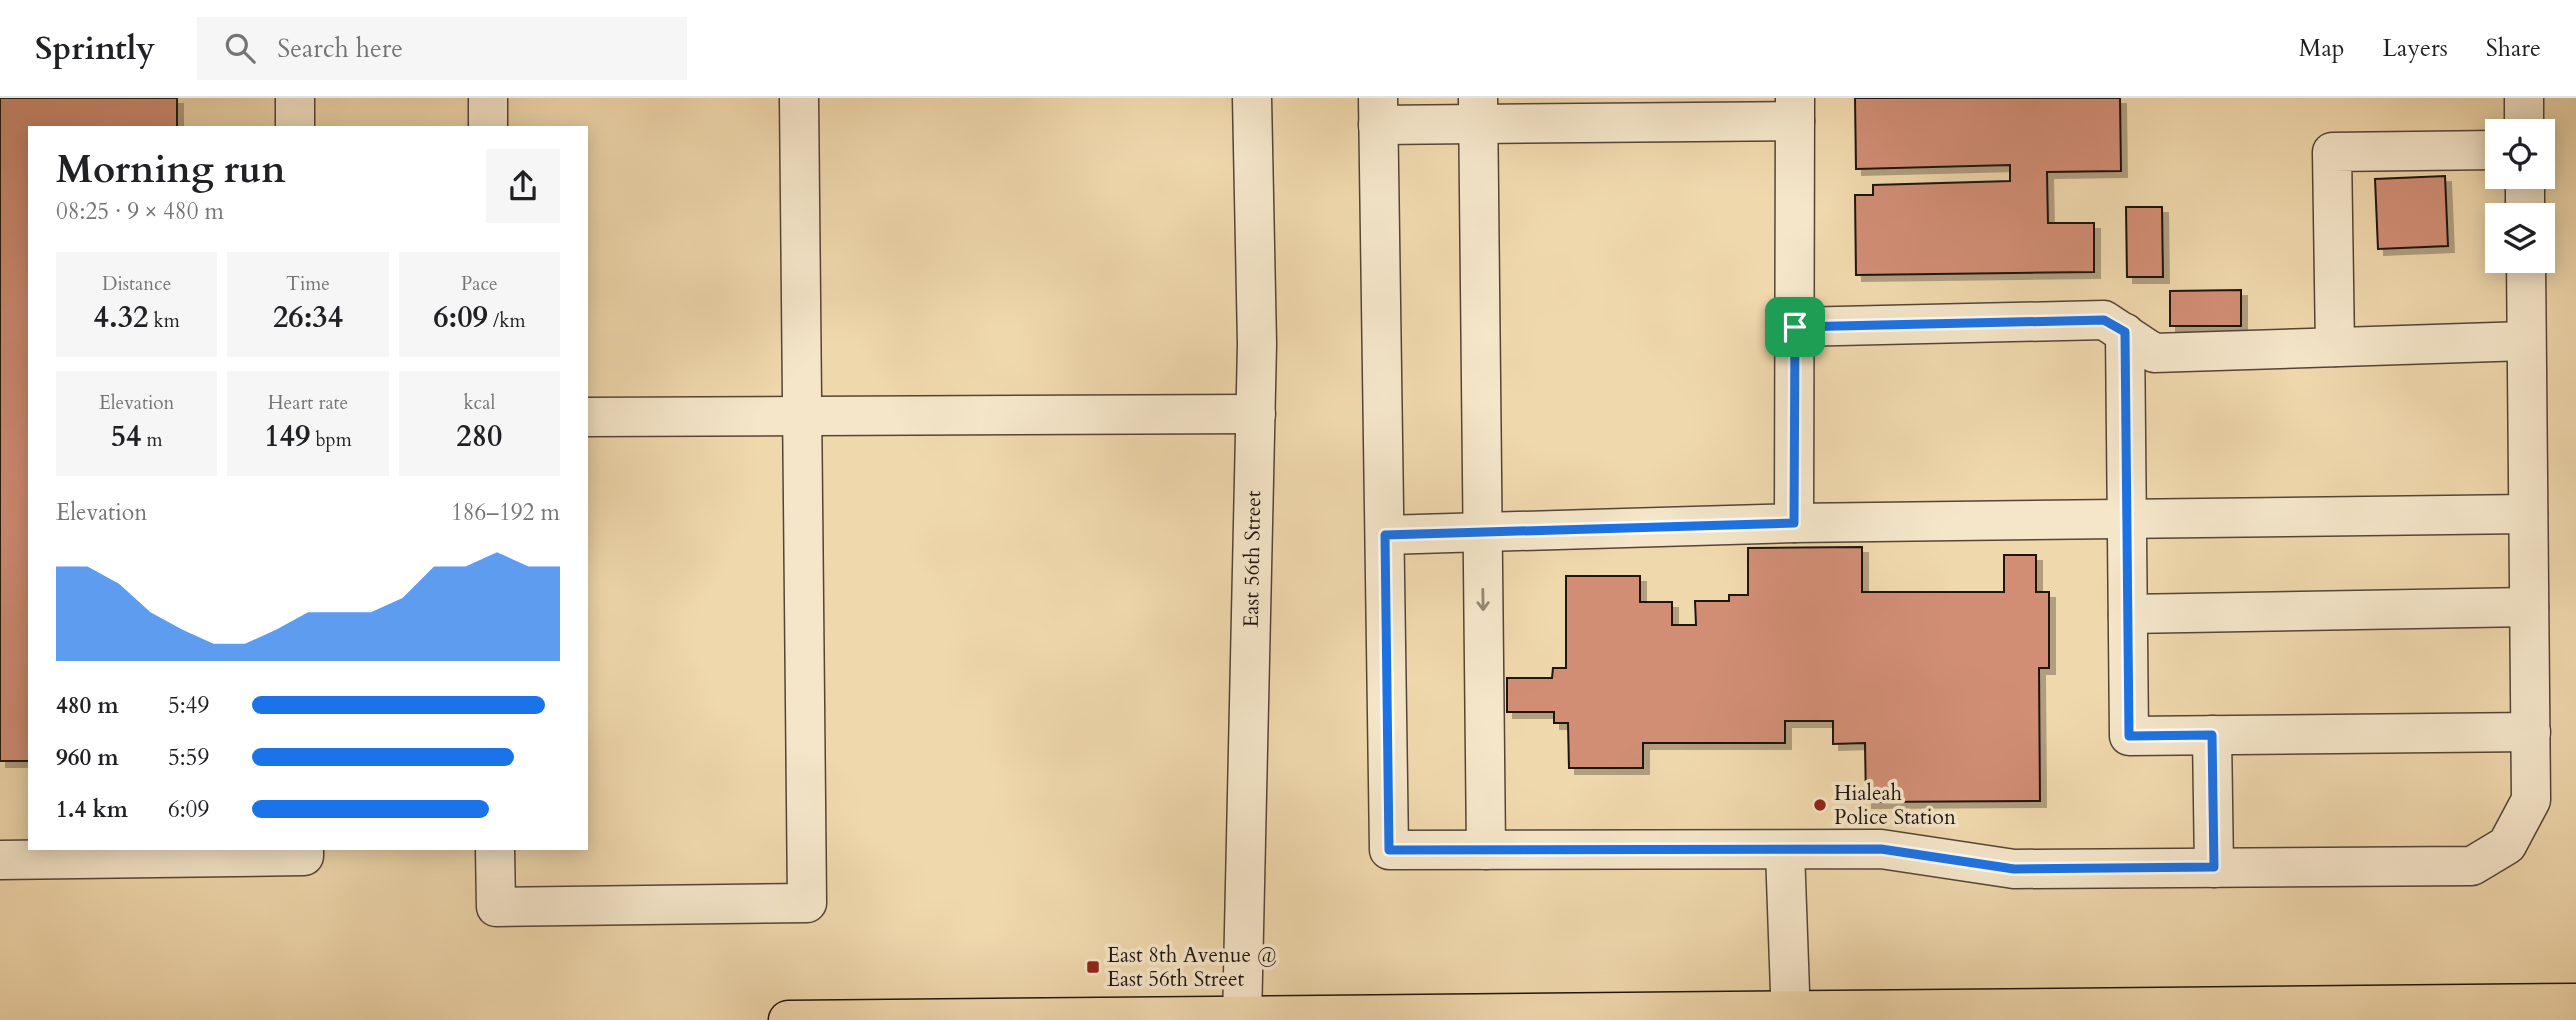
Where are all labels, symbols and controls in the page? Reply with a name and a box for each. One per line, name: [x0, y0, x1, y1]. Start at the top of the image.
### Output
search box: [197, 17, 687, 80]
text: Sprintly: [35, 26, 155, 71]
icon: search: [221, 29, 259, 67]
text: Search here: [277, 31, 403, 66]
text: Map: [2299, 32, 2345, 65]
text: Layers: [2383, 32, 2448, 65]
text: Share: [2486, 32, 2541, 65]
map controls: [2485, 119, 2555, 273]
button: locate: [2485, 119, 2555, 189]
text: Morning run: [56, 144, 286, 196]
button: share: [486, 149, 560, 223]
text: 08:25 · 9 × 480 m: [56, 196, 224, 227]
button: layers: [2485, 203, 2555, 273]
text: Distance: [102, 271, 171, 297]
text: Time: [286, 271, 330, 297]
text: Pace: [461, 271, 498, 297]
text: 4.32: [94, 297, 148, 338]
text: 26:34: [273, 297, 343, 338]
text: 6:09: [433, 297, 488, 338]
pin: [1765, 297, 1825, 357]
text: km: [148, 308, 180, 334]
text: /km: [488, 308, 525, 334]
icon: arrive: [1776, 308, 1814, 346]
text: Elevation: [99, 390, 174, 416]
text: Heart rate: [268, 390, 348, 416]
text: kcal: [463, 390, 495, 416]
text: 54: [111, 416, 141, 457]
text: 149: [264, 416, 310, 457]
text: 280: [456, 416, 502, 457]
text: m: [141, 427, 163, 453]
text: bpm: [310, 427, 352, 453]
street label: East 56th Street: [1237, 490, 1268, 628]
text: Elevation: [56, 497, 147, 528]
text: 186–192 m: [451, 497, 560, 528]
one-way arrow: [1476, 588, 1490, 611]
text: 480 m: [56, 690, 119, 721]
text: 5:49: [168, 690, 209, 721]
text: 960 m: [56, 742, 119, 773]
text: 5:59: [168, 742, 209, 773]
place label: Hialeah Police Station: [1834, 779, 1956, 832]
text: 1.4 km: [56, 794, 128, 825]
text: 6:09: [168, 794, 209, 825]
marker: Hialeah Police Station: [1812, 797, 1828, 813]
place label: East 8th Avenue @ East 56th Street: [1107, 941, 1277, 994]
marker: East 8th Avenue @ East 56th Street: [1085, 959, 1101, 975]

